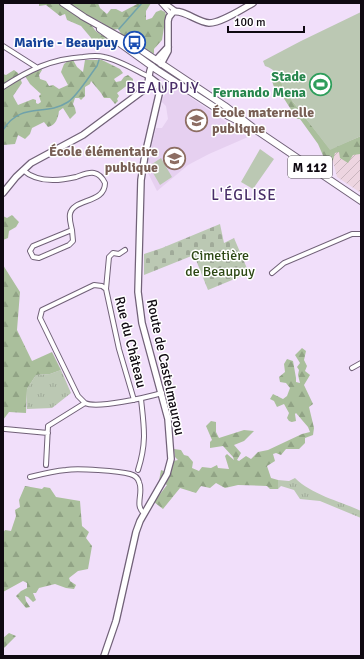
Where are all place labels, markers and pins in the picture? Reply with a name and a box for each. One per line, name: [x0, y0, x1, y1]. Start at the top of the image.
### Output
bus stop icon: Mairie - Beaupuy: [121, 29, 147, 55]
place label: Mairie - Beaupuy: [14, 34, 118, 51]
place label: Stade Fernando Mena: [213, 68, 306, 101]
sports icon: Stade Fernando Mena: [308, 71, 334, 97]
place label: École maternelle publique: [212, 104, 314, 137]
school or university icon: École maternelle publique: [183, 107, 209, 133]
place label: École élémentaire publique: [49, 143, 158, 176]
school or university icon: École élémentaire publique: [161, 146, 187, 172]

